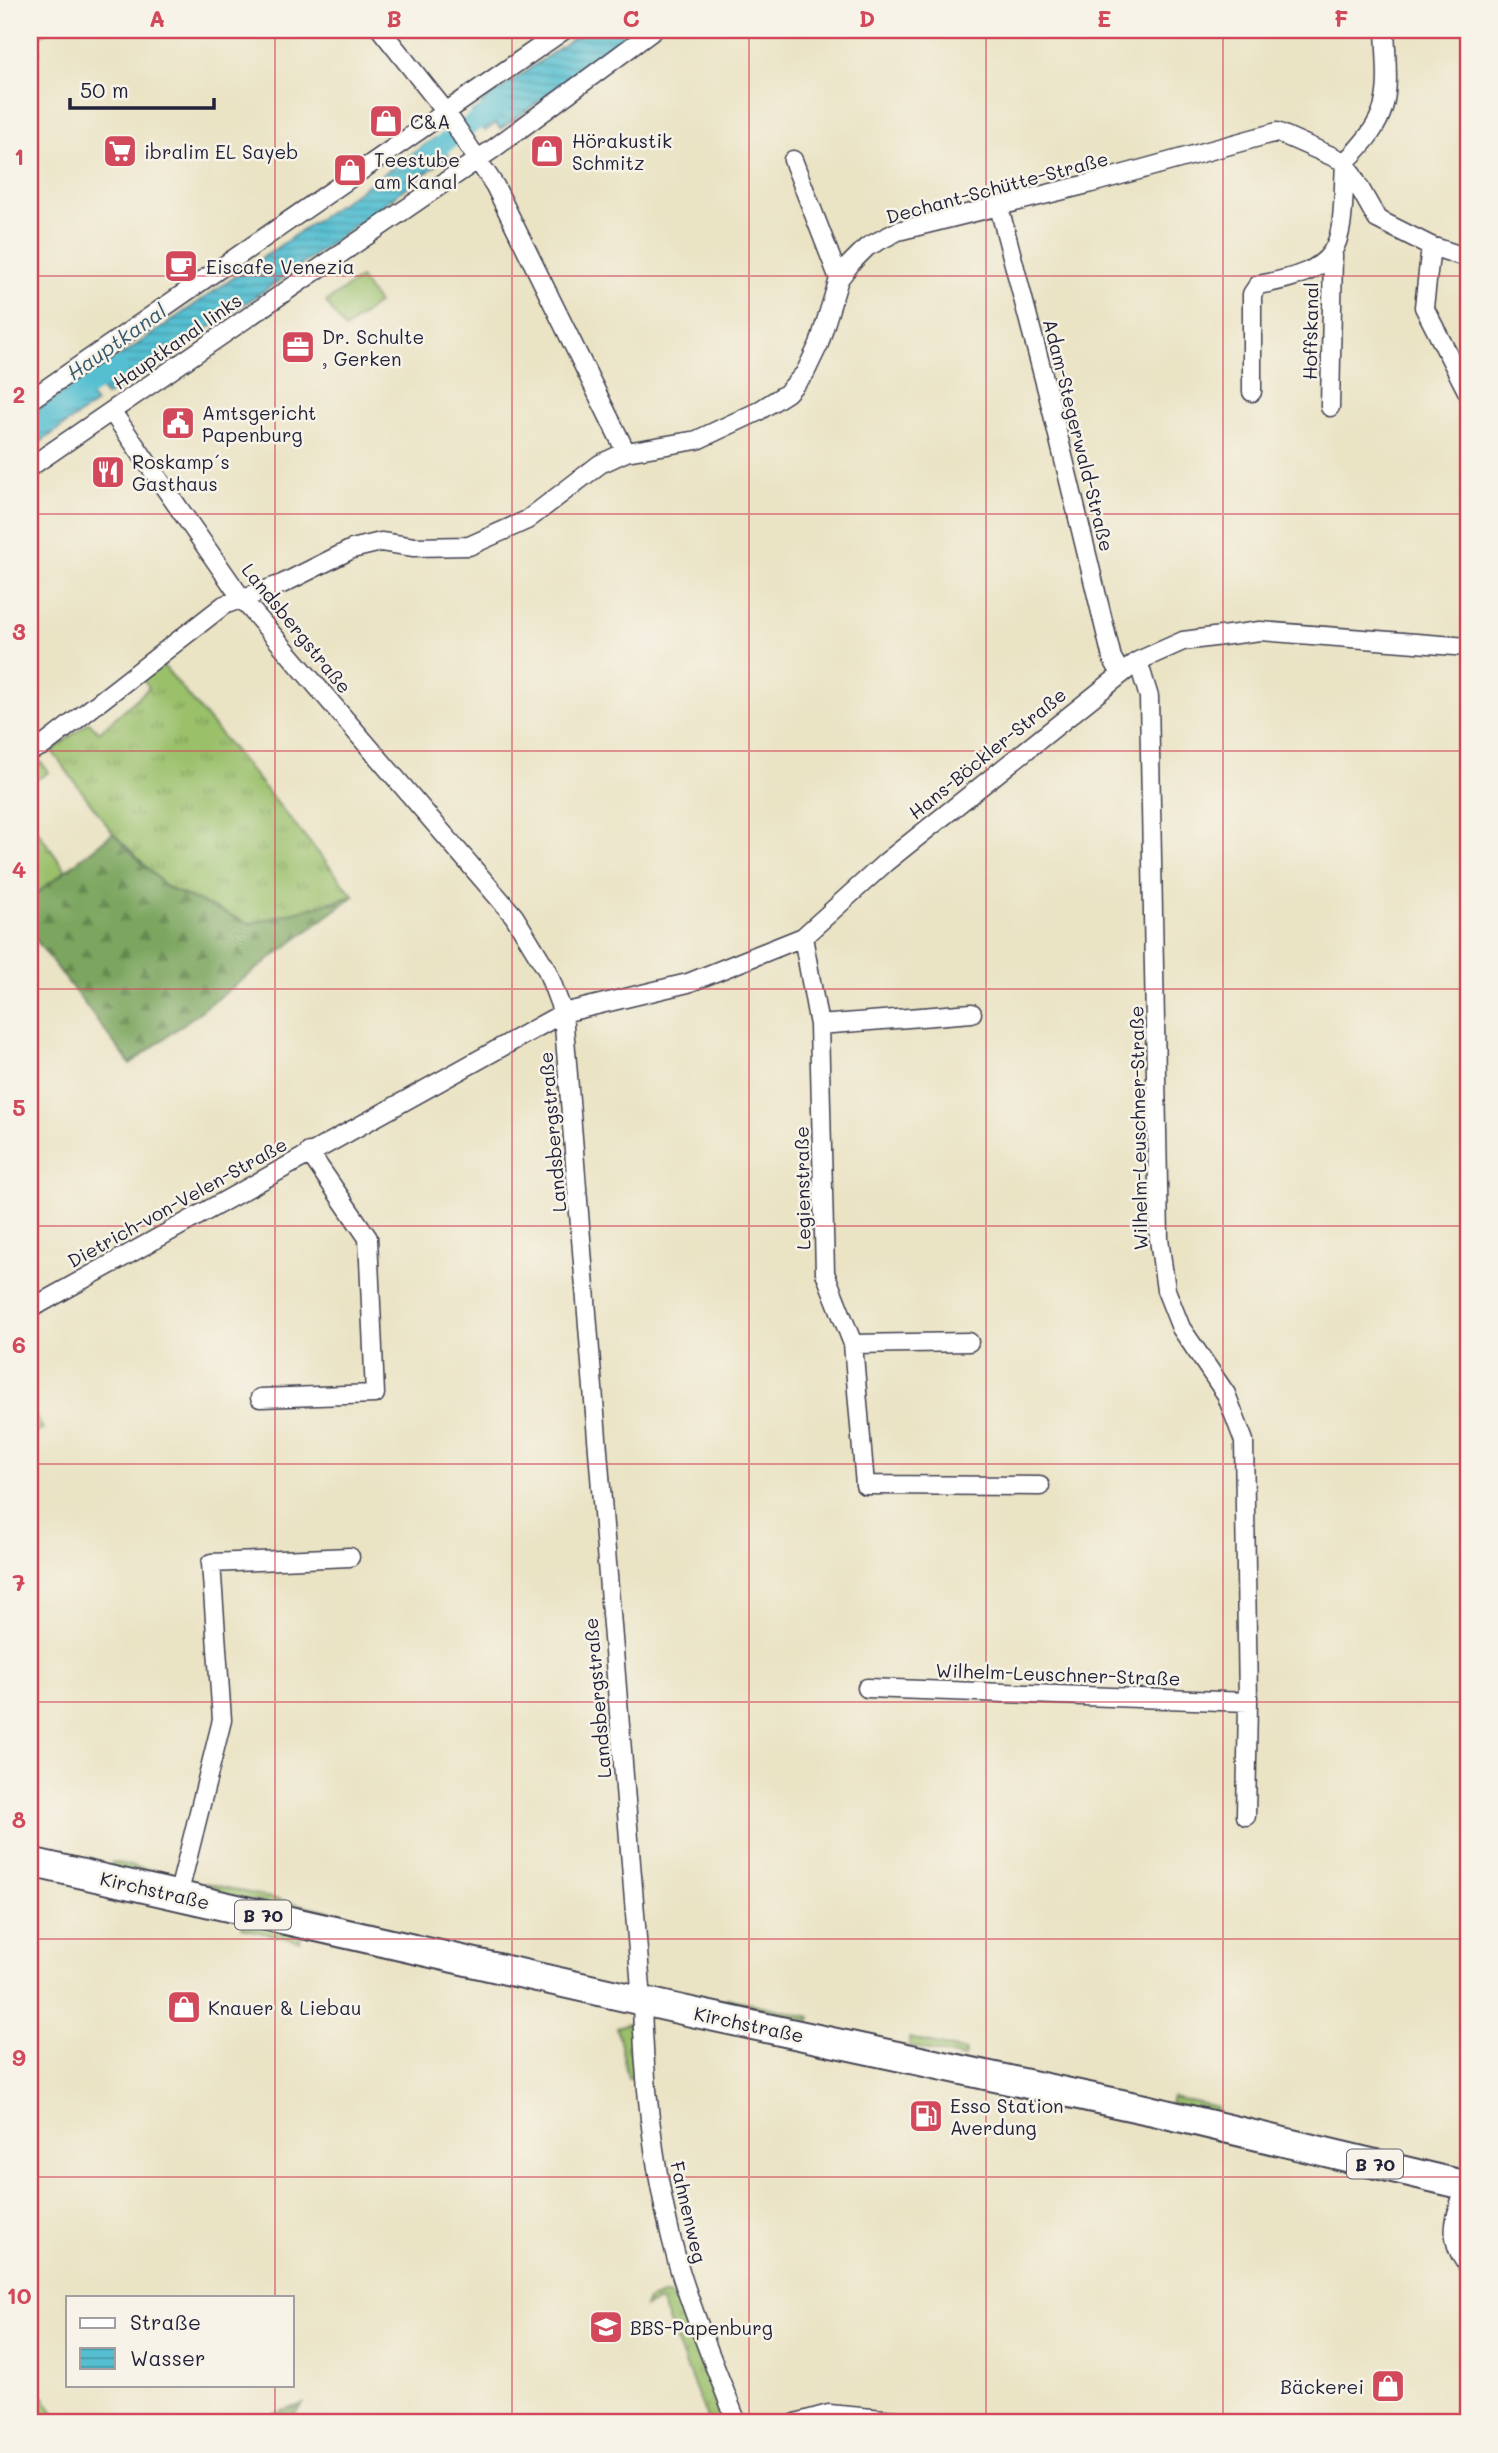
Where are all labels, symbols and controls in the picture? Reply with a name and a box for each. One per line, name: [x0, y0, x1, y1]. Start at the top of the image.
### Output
text: A: [149, 3, 165, 33]
text: B: [386, 3, 402, 33]
text: C: [622, 3, 640, 33]
text: D: [859, 3, 875, 33]
text: E: [1097, 3, 1111, 33]
text: F: [1334, 3, 1348, 33]
scale bar: [70, 66, 214, 110]
text: 50 m: [80, 76, 129, 103]
shop icon: C&A: [367, 102, 405, 140]
place label: C&A: [410, 109, 450, 134]
place label: Hörakustik Schmitz: [572, 128, 672, 175]
supermarket icon: ibralim EL Sayeb: [101, 132, 139, 170]
shop icon: Hörakustik Schmitz: [528, 132, 566, 170]
place label: ibralim EL Sayeb: [144, 139, 298, 164]
text: 1: [14, 141, 24, 171]
street label: Dechant-Schütte-Straße: [883, 145, 1111, 229]
place label: Teestube am Kanal: [374, 147, 460, 194]
shop icon: Teestube am Kanal: [331, 151, 369, 189]
cafe icon: Eiscafe Venezia: [162, 247, 200, 285]
place label: Eiscafe Venezia: [206, 254, 355, 279]
street label: Hoffskanal: [1297, 282, 1323, 380]
street label: Hauptkanal links: [108, 287, 246, 395]
water label: Hauptkanal: [61, 296, 172, 385]
street label: Adam-Stegerwald-Straße: [1038, 316, 1120, 554]
place label: Dr. Schulte , Gerken: [322, 324, 424, 371]
office icon: Dr. Schulte , Gerken: [279, 328, 317, 366]
text: 2: [13, 379, 25, 409]
place label: Amtsgericht Papenburg: [202, 400, 316, 447]
public building icon: Amtsgericht Papenburg: [159, 404, 197, 442]
place label: Roskamp´s Gasthaus: [132, 449, 230, 496]
restaurant icon: Roskamp´s Gasthaus: [89, 453, 127, 491]
street label: Landsbergstraße: [237, 558, 357, 698]
text: 3: [12, 616, 26, 646]
street label: Hans-Böckler-Straße: [903, 682, 1071, 824]
text: 4: [12, 854, 26, 884]
street label: Wilhelm-Leuschner-Straße: [1123, 1005, 1153, 1251]
street label: Landsbergstraße: [533, 1051, 571, 1213]
text: 5: [12, 1092, 26, 1122]
street label: Legienstraße: [788, 1126, 816, 1250]
street label: Dietrich-von-Velen-Straße: [63, 1131, 291, 1273]
text: 6: [12, 1329, 26, 1359]
text: 7: [13, 1567, 26, 1597]
street label: Landsbergstraße: [578, 1617, 616, 1779]
street label: Wilhelm-Leuschner-Straße: [935, 1657, 1181, 1691]
text: 8: [12, 1804, 26, 1834]
street label: Kirchstraße: [98, 1865, 212, 1915]
road number: B 70: [235, 1900, 291, 1929]
shop icon: Knauer & Liebau: [165, 1988, 203, 2026]
place label: Knauer & Liebau: [208, 1995, 361, 2020]
street label: Kirchstraße: [692, 2000, 806, 2048]
text: 9: [12, 2042, 26, 2072]
place label: Esso Station Averdung: [950, 2093, 1064, 2140]
fuel station icon: Esso Station Averdung: [907, 2097, 945, 2135]
road number: B 70: [1347, 2150, 1403, 2178]
street label: Fahnenweg: [665, 2159, 713, 2265]
text: 10: [7, 2280, 32, 2310]
legend: [66, 2296, 294, 2386]
text: Straße: [130, 2308, 201, 2335]
school or university icon: BBS-Papenburg: [587, 2308, 625, 2346]
place label: BBS-Papenburg: [630, 2315, 773, 2340]
text: Wasser: [130, 2344, 205, 2371]
shop icon: Bäckerei: [1369, 2367, 1407, 2405]
place label: Bäckerei: [1280, 2374, 1364, 2399]

